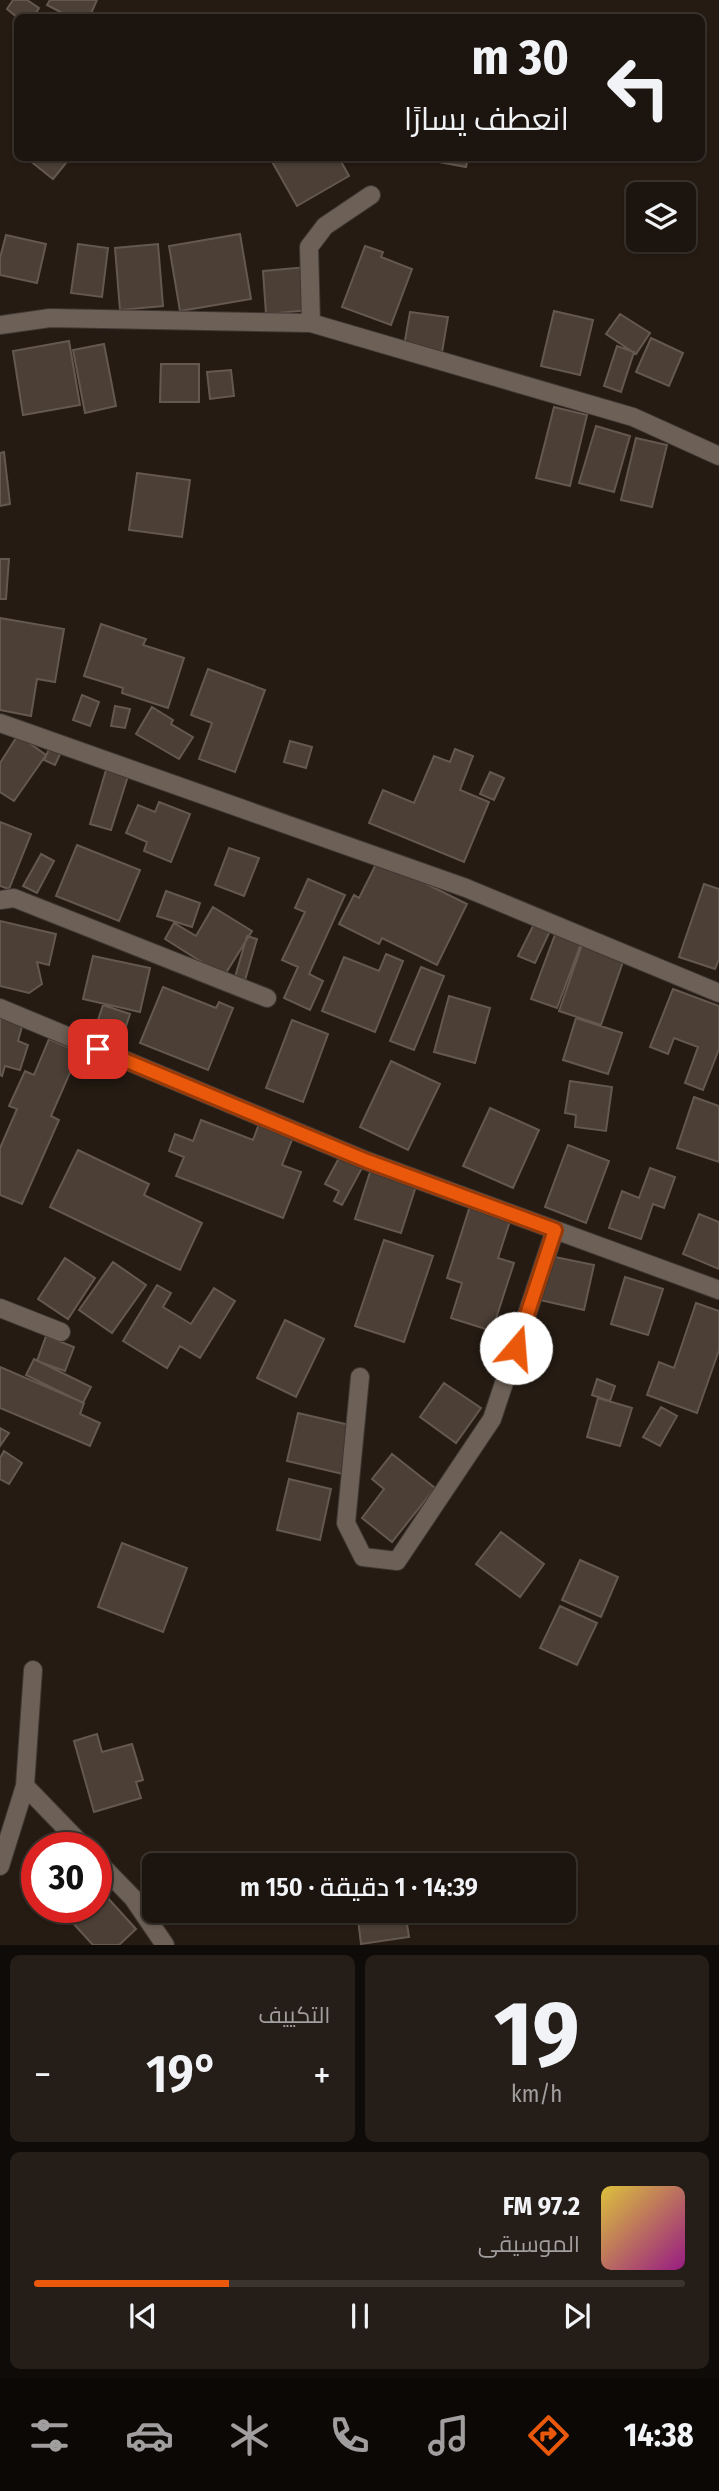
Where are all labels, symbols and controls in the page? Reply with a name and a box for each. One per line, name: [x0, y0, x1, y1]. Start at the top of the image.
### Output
text: 30 m: [471, 28, 569, 87]
icon: left: [593, 42, 684, 133]
text: انعطف يسارًا: [404, 100, 569, 138]
map controls: [626, 182, 696, 252]
button: layers: [626, 182, 696, 252]
pin: [68, 1019, 128, 1079]
icon: arrive: [79, 1030, 117, 1068]
position arrow: [479, 1311, 553, 1385]
speed limit sign: 30: [21, 1832, 112, 1923]
text: 14:39 · 1 دقيقة · 150 m: [240, 1872, 478, 1903]
text: 19: [494, 1980, 580, 2089]
text: التكييف: [258, 2001, 331, 2029]
text: 19°: [146, 2043, 218, 2106]
text: −: [34, 2052, 51, 2098]
text: +: [313, 2052, 331, 2098]
text: km/h: [511, 2080, 562, 2108]
text: 97.2 FM: [503, 2191, 580, 2222]
text: الموسيقى: [478, 2230, 580, 2258]
icon: previous: [124, 2297, 162, 2335]
icon: pause: [341, 2297, 379, 2335]
icon: next: [558, 2297, 596, 2335]
icon: filters: [25, 2411, 74, 2460]
icon: car: [125, 2411, 174, 2460]
icon: climate: [225, 2411, 274, 2460]
icon: phone: [325, 2411, 374, 2460]
icon: music: [424, 2411, 473, 2460]
icon: directions: [524, 2411, 573, 2460]
text: 14:38: [624, 2416, 694, 2454]

